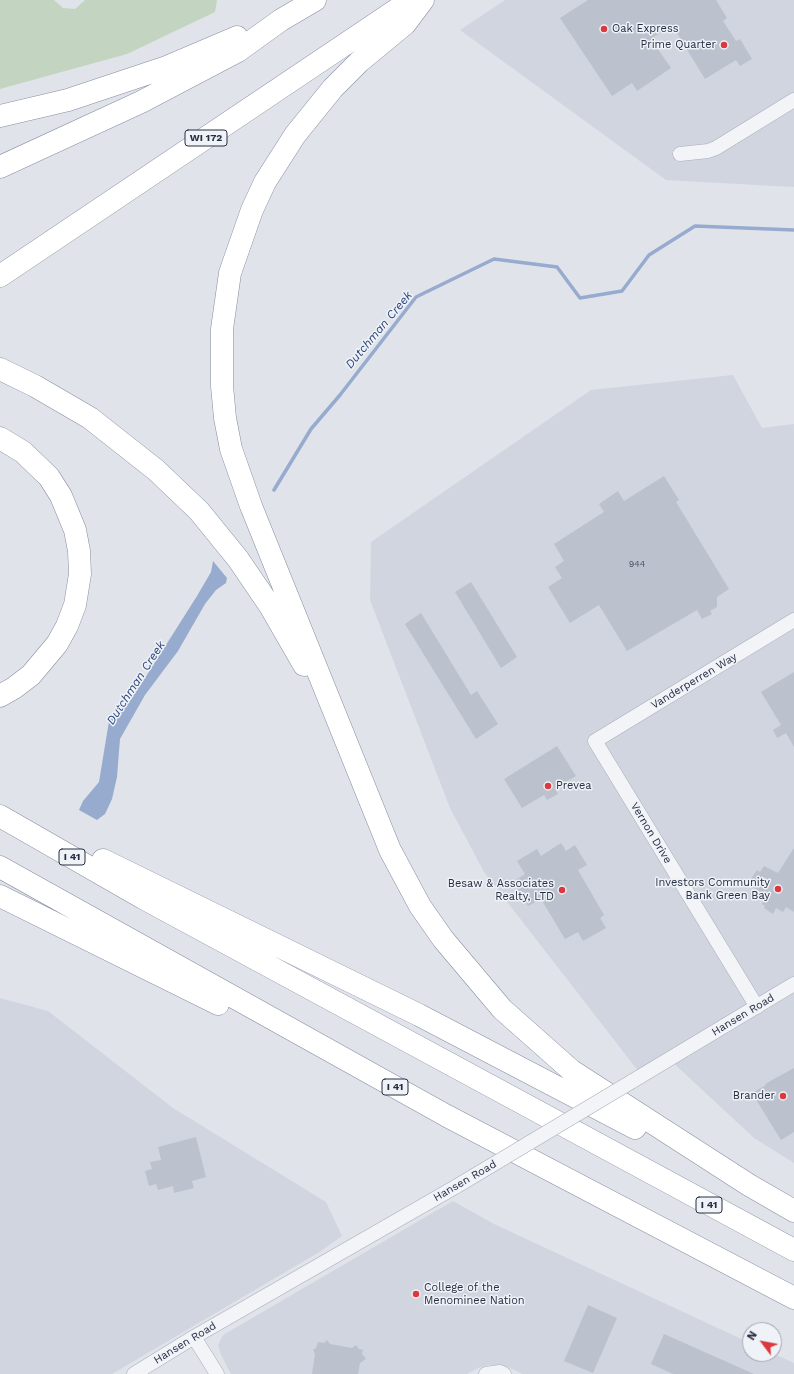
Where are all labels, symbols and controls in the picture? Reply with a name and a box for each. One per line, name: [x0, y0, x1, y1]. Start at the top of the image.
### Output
place label: Oak Express: [612, 22, 678, 36]
marker: Oak Express: [599, 24, 609, 34]
place label: Prime Quarter: [640, 38, 716, 52]
marker: Prime Quarter: [719, 40, 729, 50]
road number: WI 172: [185, 130, 227, 146]
water label: Dutchman Creek: [342, 288, 416, 372]
house number: 944: [629, 559, 645, 569]
water label: Dutchman Creek: [104, 639, 168, 727]
street label: Vanderperren Way: [649, 650, 739, 712]
place label: Prevea: [556, 779, 592, 793]
marker: Prevea: [543, 781, 553, 791]
street label: Vernon Drive: [628, 800, 674, 866]
road number: I 41: [59, 849, 85, 865]
place label: Investors Community Bank Green Bay: [655, 876, 770, 902]
place label: Besaw & Associates Realty, LTD: [448, 877, 554, 903]
marker: Investors Community Bank Green Bay: [773, 884, 783, 894]
marker: Besaw & Associates Realty, LTD: [557, 885, 567, 895]
street label: Hansen Road: [709, 991, 777, 1039]
road number: I 41: [382, 1079, 408, 1095]
place label: Brander: [733, 1089, 775, 1103]
marker: Brander: [778, 1091, 788, 1101]
street label: Hansen Road: [431, 1158, 499, 1204]
road number: I 41: [696, 1197, 722, 1213]
place label: College of the Menominee Nation: [424, 1281, 525, 1307]
marker: College of the Menominee Nation: [411, 1289, 421, 1299]
street label: Hansen Road: [151, 1319, 219, 1367]
north arrow: [742, 1322, 782, 1362]
text: N: [745, 1329, 760, 1343]

